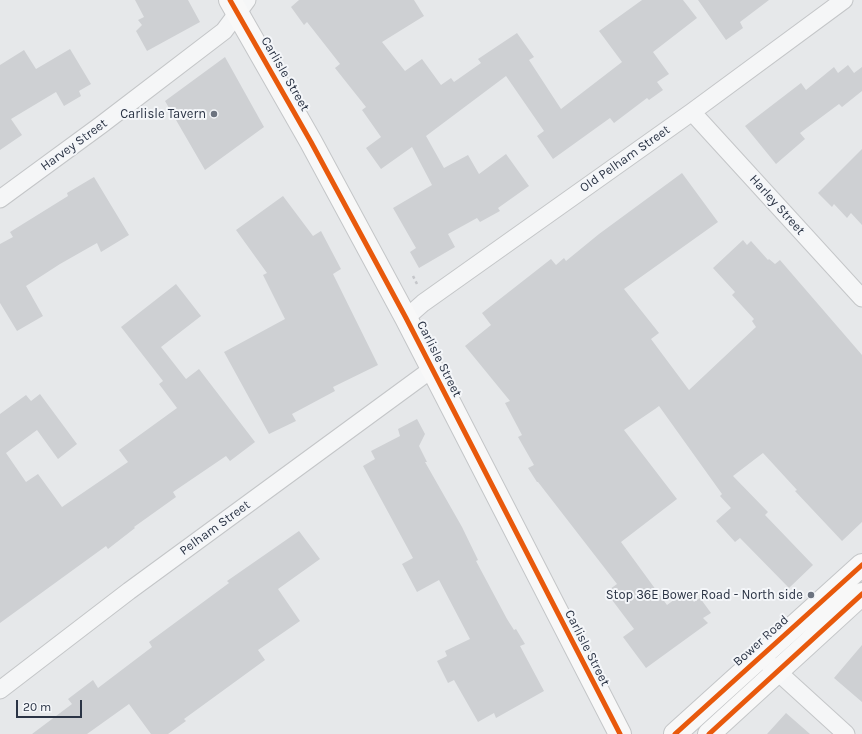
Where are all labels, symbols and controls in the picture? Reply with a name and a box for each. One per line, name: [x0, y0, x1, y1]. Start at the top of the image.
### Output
street label: Carlisle Street: [257, 34, 313, 114]
place label: Carlisle Tavern: [120, 106, 206, 122]
marker: Carlisle Tavern: [209, 109, 219, 119]
street label: Harvey Street: [38, 116, 110, 174]
street label: Old Pelham Street: [577, 122, 673, 196]
street label: Harley Street: [746, 172, 808, 238]
street label: Carlisle Street: [413, 318, 465, 400]
street label: Pelham Street: [177, 497, 253, 559]
place label: Stop 36E Bower Road - North side: [606, 587, 803, 603]
marker: Stop 36E Bower Road - North side: [806, 590, 816, 600]
street label: Carlisle Street: [561, 607, 613, 689]
street label: Bower Road: [730, 612, 792, 670]
scale bar: [18, 692, 84, 718]
text: 20 m: [23, 700, 51, 714]

